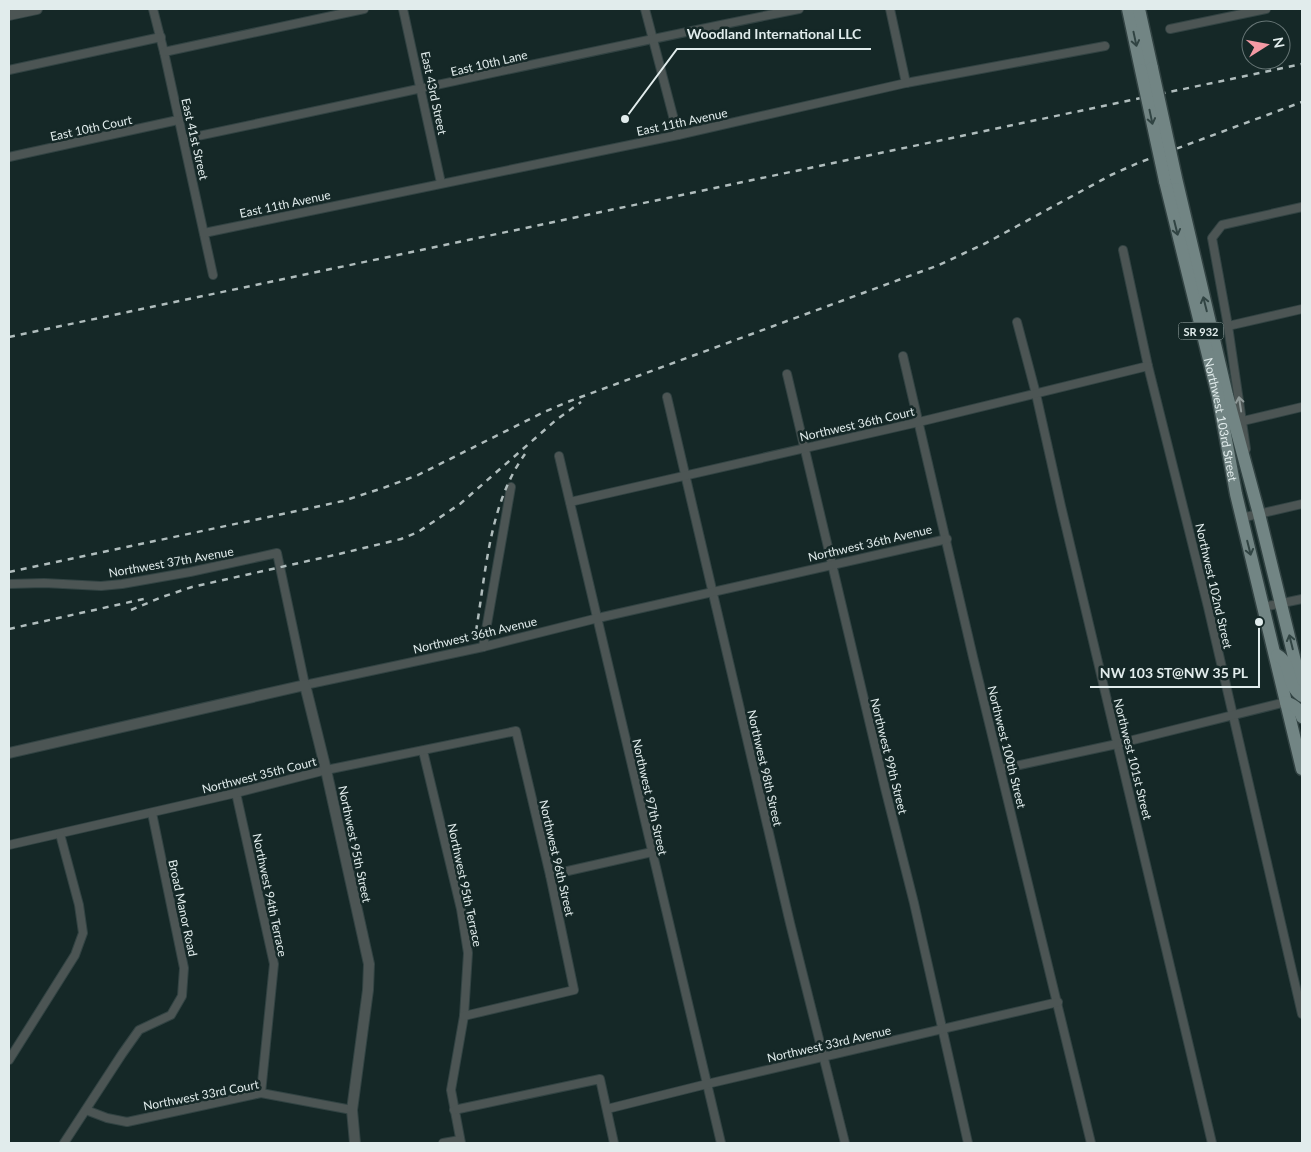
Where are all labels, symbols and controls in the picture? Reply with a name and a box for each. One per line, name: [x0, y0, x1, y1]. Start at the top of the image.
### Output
callout: Woodland International LLC: [677, 20, 871, 49]
north arrow: [1241, 20, 1291, 70]
text: Woodland International LLC: [687, 25, 862, 42]
one-way arrow: [1130, 31, 1140, 47]
text: N: [1270, 36, 1289, 49]
street label: East 10th Lane: [449, 47, 529, 79]
street label: East 43rd Street: [418, 50, 450, 137]
street label: East 41st Street: [178, 97, 212, 182]
street label: East 11th Avenue: [635, 105, 729, 139]
one-way arrow: [1147, 109, 1157, 125]
street label: East 10th Court: [49, 112, 134, 144]
street label: East 11th Avenue: [238, 187, 332, 221]
one-way arrow: [1172, 219, 1181, 235]
one-way arrow: [1200, 297, 1209, 313]
road number: SR 932: [1178, 322, 1224, 340]
street label: Northwest 103rd Street: [1201, 356, 1241, 483]
one-way arrow: [1235, 396, 1245, 412]
street label: Northwest 36th Court: [798, 403, 917, 445]
street label: Northwest 36th Avenue: [807, 521, 933, 565]
street label: Northwest 102nd Street: [1192, 522, 1236, 651]
one-way arrow: [1245, 540, 1254, 556]
street label: Northwest 37th Avenue: [107, 544, 235, 580]
street label: Northwest 36th Avenue: [412, 613, 538, 657]
one-way arrow: [1286, 635, 1295, 651]
callout: NW 103 ST@NW 35 PL: [1090, 658, 1259, 687]
text: NW 103 ST@NW 35 PL: [1100, 664, 1249, 681]
street label: Northwest 100th Street: [984, 684, 1030, 811]
street label: Northwest 99th Street: [867, 696, 911, 816]
street label: Northwest 101st Street: [1111, 697, 1155, 822]
street label: Northwest 98th Street: [744, 708, 786, 828]
street label: Northwest 97th Street: [629, 737, 671, 857]
street label: Northwest 35th Court: [200, 753, 318, 796]
street label: Northwest 95th Street: [335, 784, 375, 904]
street label: Northwest 96th Street: [536, 798, 578, 918]
street label: Northwest 95th Terrace: [445, 822, 485, 948]
street label: Northwest 94th Terrace: [250, 832, 290, 958]
street label: Broad Manor Road: [165, 858, 201, 958]
street label: Northwest 33rd Avenue: [766, 1022, 892, 1066]
street label: Northwest 33rd Court: [142, 1076, 261, 1114]

